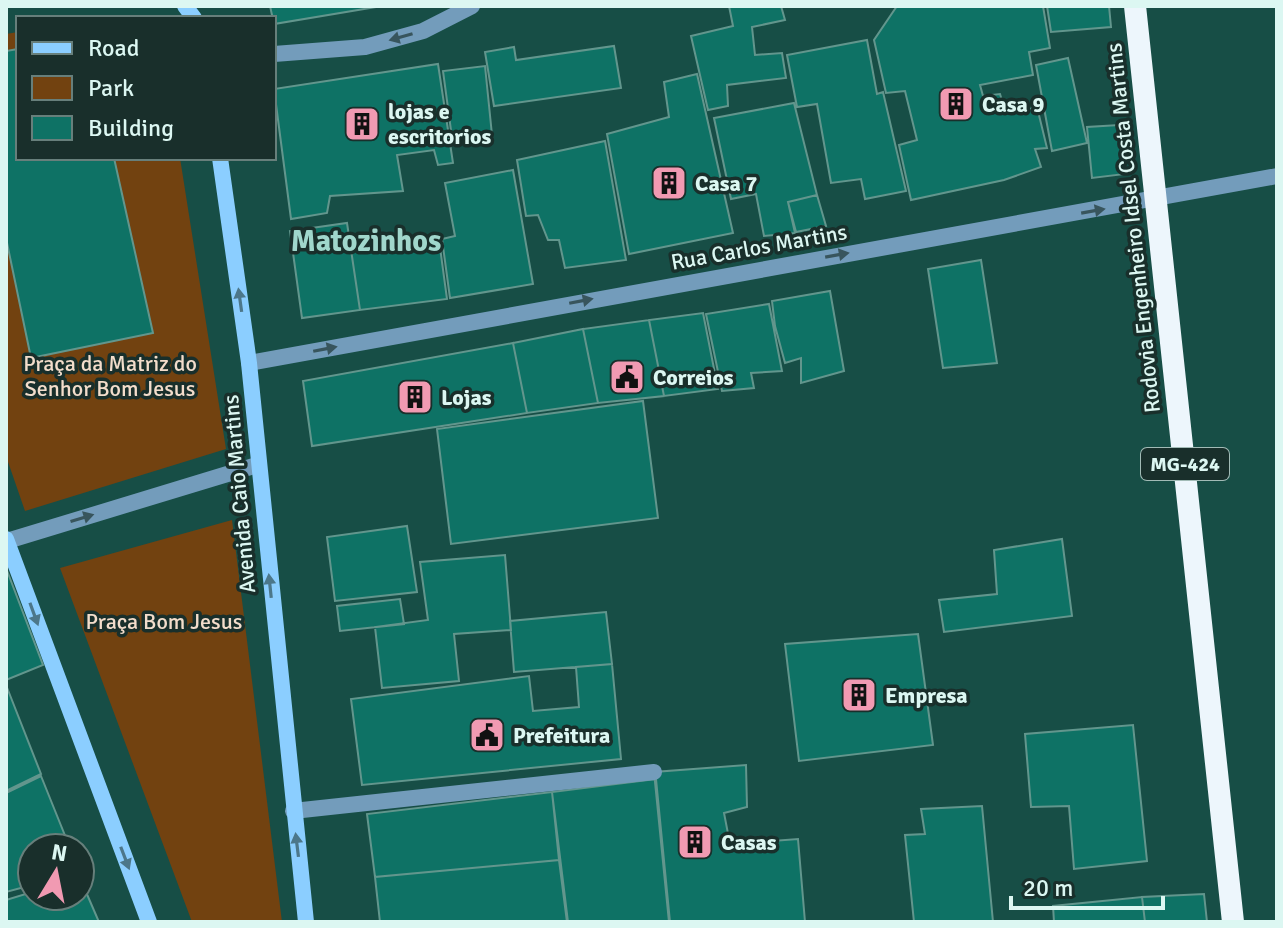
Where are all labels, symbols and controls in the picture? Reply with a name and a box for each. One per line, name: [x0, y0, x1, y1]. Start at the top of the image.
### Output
legend: [16, 16, 276, 160]
one-way arrow: [388, 32, 413, 44]
text: Road: [88, 33, 139, 63]
street label: Rodovia Engenheiro Idsel Costa Martins: [1100, 42, 1166, 414]
text: Park: [88, 73, 134, 103]
building icon: Casa 9: [937, 85, 975, 123]
place label: Casa 9: [982, 91, 1045, 118]
place label: lojas e escritorios: [388, 98, 491, 150]
building icon: lojas e escritorios: [343, 105, 381, 143]
text: Building: [88, 113, 174, 143]
building icon: Casa 7: [650, 164, 688, 202]
place label: Casa 7: [695, 170, 758, 197]
one-way arrow: [1081, 204, 1106, 216]
street label: Rua Carlos Martins: [669, 218, 849, 276]
district label: Matozinhos: [291, 223, 441, 260]
one-way arrow: [825, 249, 850, 261]
one-way arrow: [233, 287, 246, 312]
one-way arrow: [569, 295, 594, 307]
one-way arrow: [313, 342, 338, 354]
park label: Praça da Matriz do Senhor Bom Jesus: [23, 350, 197, 402]
public building icon: Correios: [608, 358, 646, 396]
place label: Correios: [653, 364, 734, 391]
building icon: Lojas: [396, 378, 434, 416]
place label: Lojas: [441, 384, 492, 411]
street label: Avenida Caio Martins: [217, 394, 261, 594]
road number: MG-424: [1141, 448, 1229, 480]
one-way arrow: [70, 511, 94, 523]
one-way arrow: [263, 573, 276, 598]
one-way arrow: [28, 603, 41, 627]
park label: Praça Bom Jesus: [86, 608, 242, 635]
building icon: Empresa: [840, 676, 878, 714]
place label: Empresa: [885, 682, 968, 709]
public building icon: Prefeitura: [468, 716, 506, 754]
place label: Prefeitura: [513, 722, 610, 749]
building icon: Casas: [676, 823, 714, 861]
place label: Casas: [721, 829, 777, 856]
north arrow: [16, 832, 96, 912]
one-way arrow: [290, 832, 303, 857]
text: N: [50, 838, 69, 867]
one-way arrow: [119, 846, 132, 870]
scale bar: [1011, 860, 1163, 910]
text: 20 m: [1023, 873, 1073, 903]

